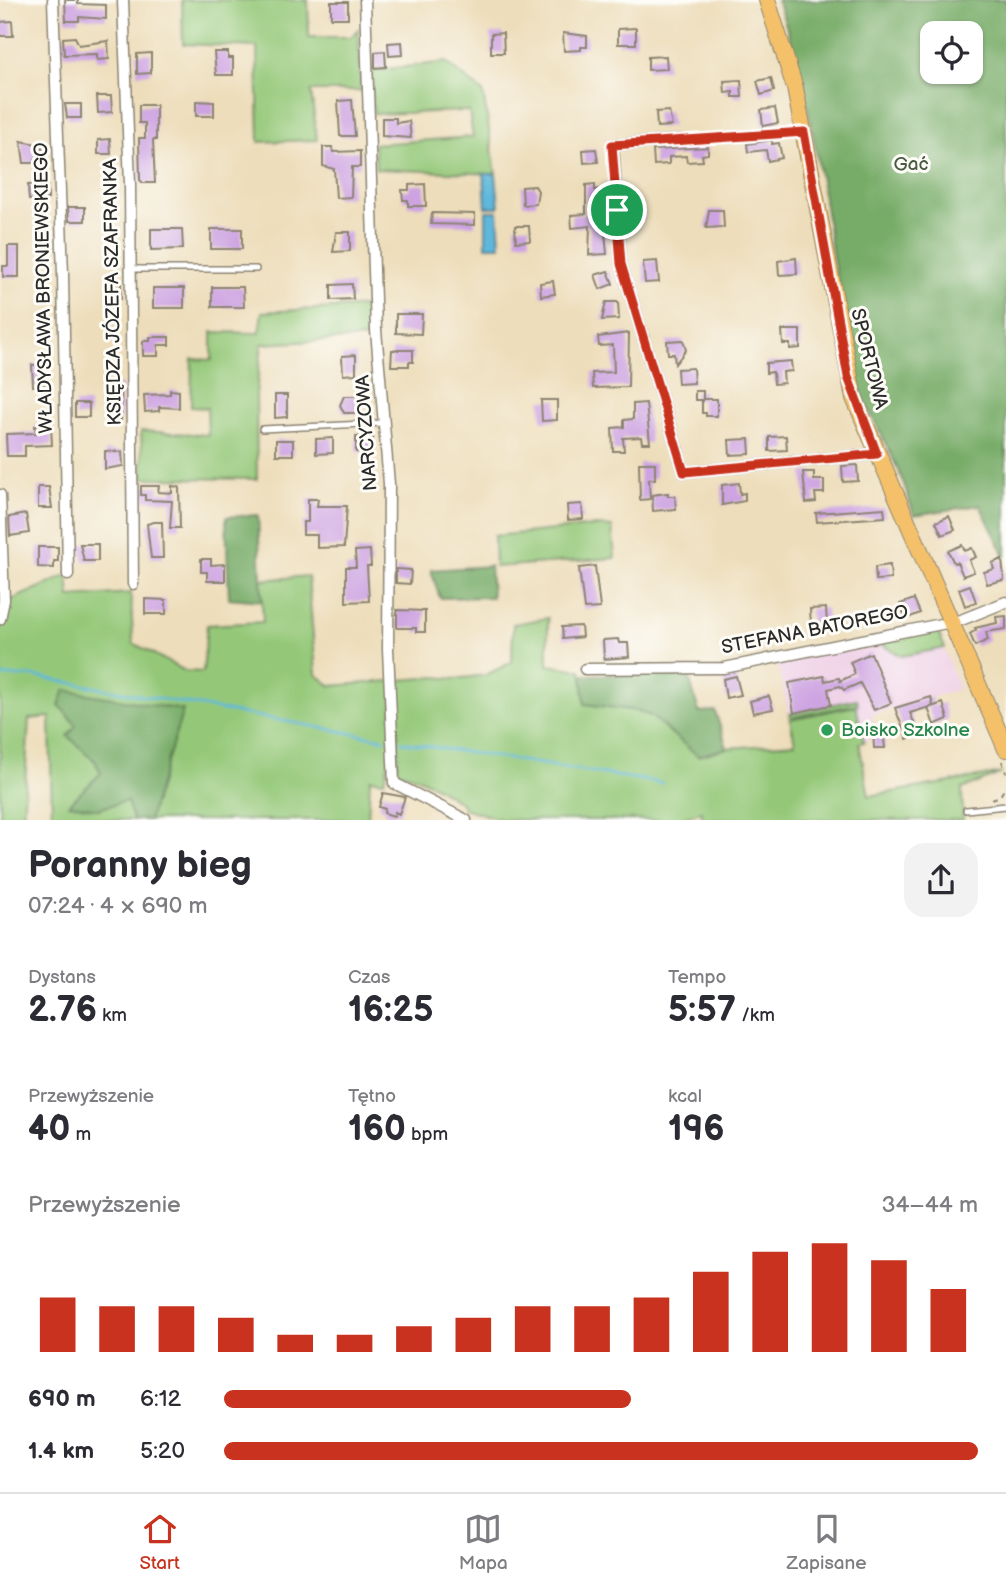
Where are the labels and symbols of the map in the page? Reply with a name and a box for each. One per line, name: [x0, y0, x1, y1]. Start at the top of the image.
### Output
street label: WŁADYSŁAWA BRONIEWSKIEGO: [30, 142, 58, 434]
park label: Gać: [893, 153, 929, 176]
street label: KSIĘDZA JÓZEFA SZAFRANKA: [98, 158, 127, 426]
pin: [587, 180, 647, 240]
street label: SPORTOWA: [845, 306, 893, 412]
street label: NARCYZOWA: [351, 374, 383, 492]
street label: STEFANA BATOREGO: [720, 601, 910, 659]
place label: Boisko Szkolne: [841, 719, 970, 742]
marker: Boisko Szkolne: [819, 722, 835, 738]

